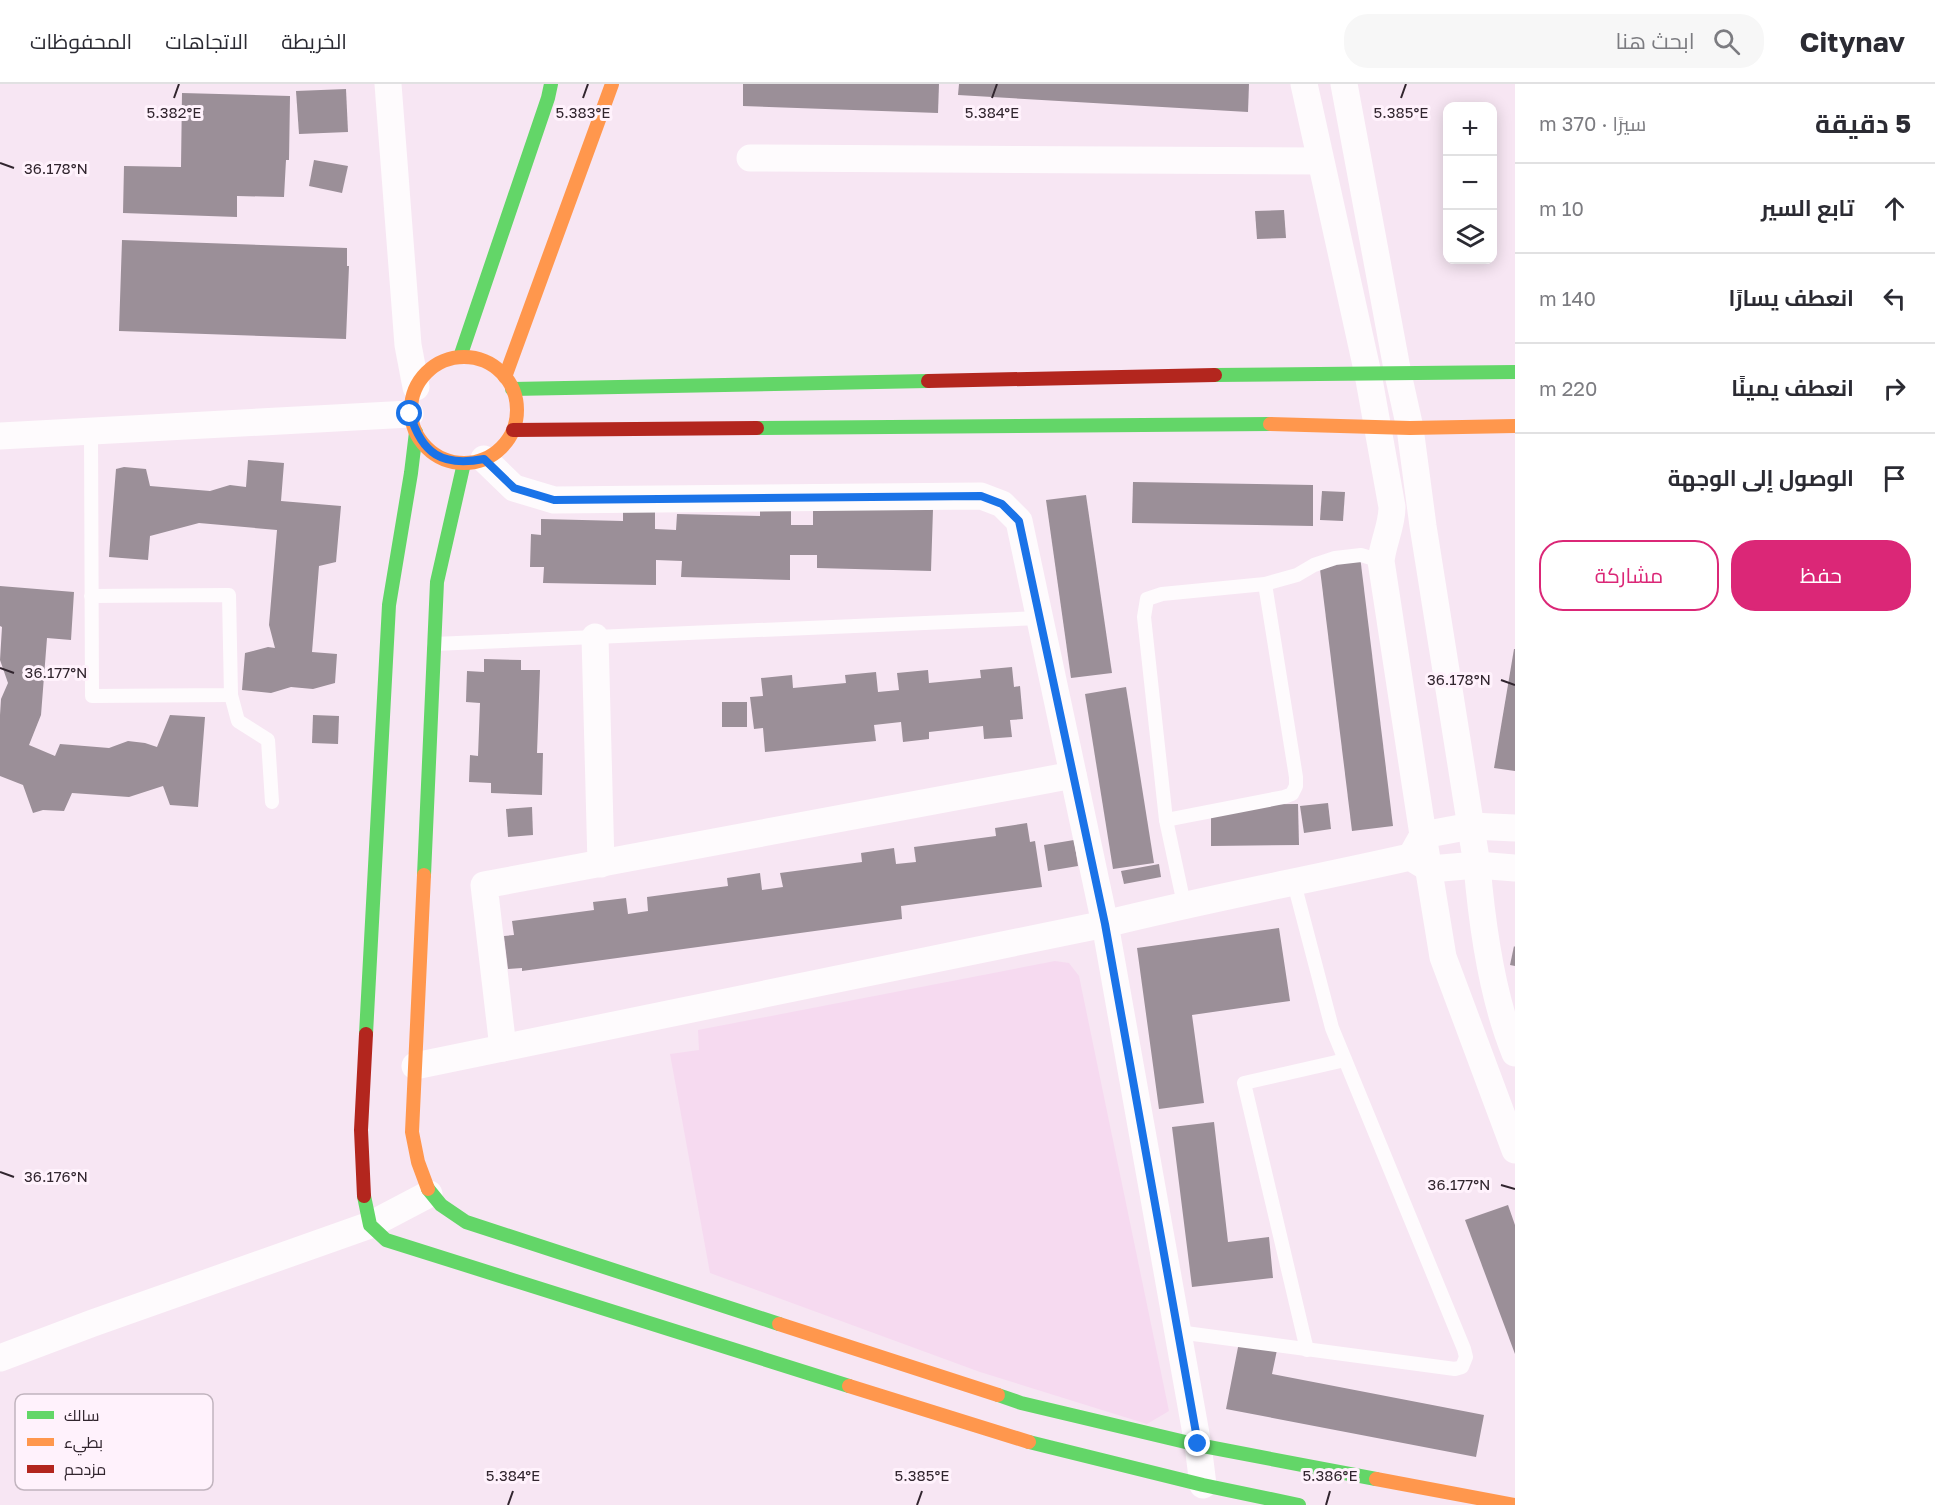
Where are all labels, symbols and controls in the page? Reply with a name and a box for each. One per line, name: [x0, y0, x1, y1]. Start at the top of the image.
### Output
search box: [1344, 14, 1764, 68]
icon: search: [1710, 25, 1743, 58]
text: Citynav: [1800, 25, 1905, 58]
text: ابحث هنا: [1616, 27, 1695, 54]
text: المحفوظات: [30, 28, 132, 54]
text: الاتجاهات: [165, 28, 248, 54]
text: الخريطة: [281, 28, 347, 54]
map controls: [1443, 102, 1497, 264]
button: +: [1443, 102, 1497, 156]
text: 5.382°E: [147, 103, 201, 121]
text: 5.383°E: [556, 103, 610, 121]
text: 5.384°E: [965, 103, 1019, 121]
text: 5.385°E: [1374, 103, 1428, 121]
text: 5 دقيقة: [1815, 108, 1911, 139]
text: سيرًا · 370 m: [1539, 111, 1646, 135]
button: −: [1443, 156, 1497, 210]
text: 36.178°N: [24, 159, 88, 177]
icon: ahead: [1878, 192, 1911, 225]
text: تابع السير: [1761, 194, 1854, 221]
text: 10 m: [1539, 196, 1584, 220]
button: layers: [1443, 210, 1497, 264]
icon: left: [1878, 282, 1911, 315]
text: انعطف يسارًا: [1729, 284, 1854, 311]
text: 140 m: [1539, 286, 1596, 310]
icon: right: [1878, 372, 1911, 405]
text: انعطف يمينًا: [1731, 374, 1854, 401]
text: 220 m: [1539, 376, 1597, 400]
route start: [396, 400, 422, 426]
icon: arrive: [1878, 462, 1911, 495]
text: الوصول إلى الوجهة: [1668, 464, 1854, 491]
button: مشاركة: [1539, 540, 1719, 611]
button: حفظ: [1731, 540, 1911, 611]
text: 36.177°N: [25, 663, 87, 681]
text: 36.178°N: [1427, 670, 1491, 688]
text: 36.176°N: [24, 1167, 88, 1185]
text: 36.177°N: [1428, 1175, 1490, 1193]
legend: [15, 1394, 213, 1490]
text: سالك: [64, 1405, 99, 1425]
route end: [1184, 1430, 1210, 1456]
text: بطيء: [64, 1432, 103, 1456]
text: مزدحم: [64, 1459, 106, 1481]
text: 5.384°E: [486, 1466, 540, 1484]
text: 5.385°E: [895, 1466, 949, 1484]
text: 5.386°E: [1302, 1466, 1358, 1484]

